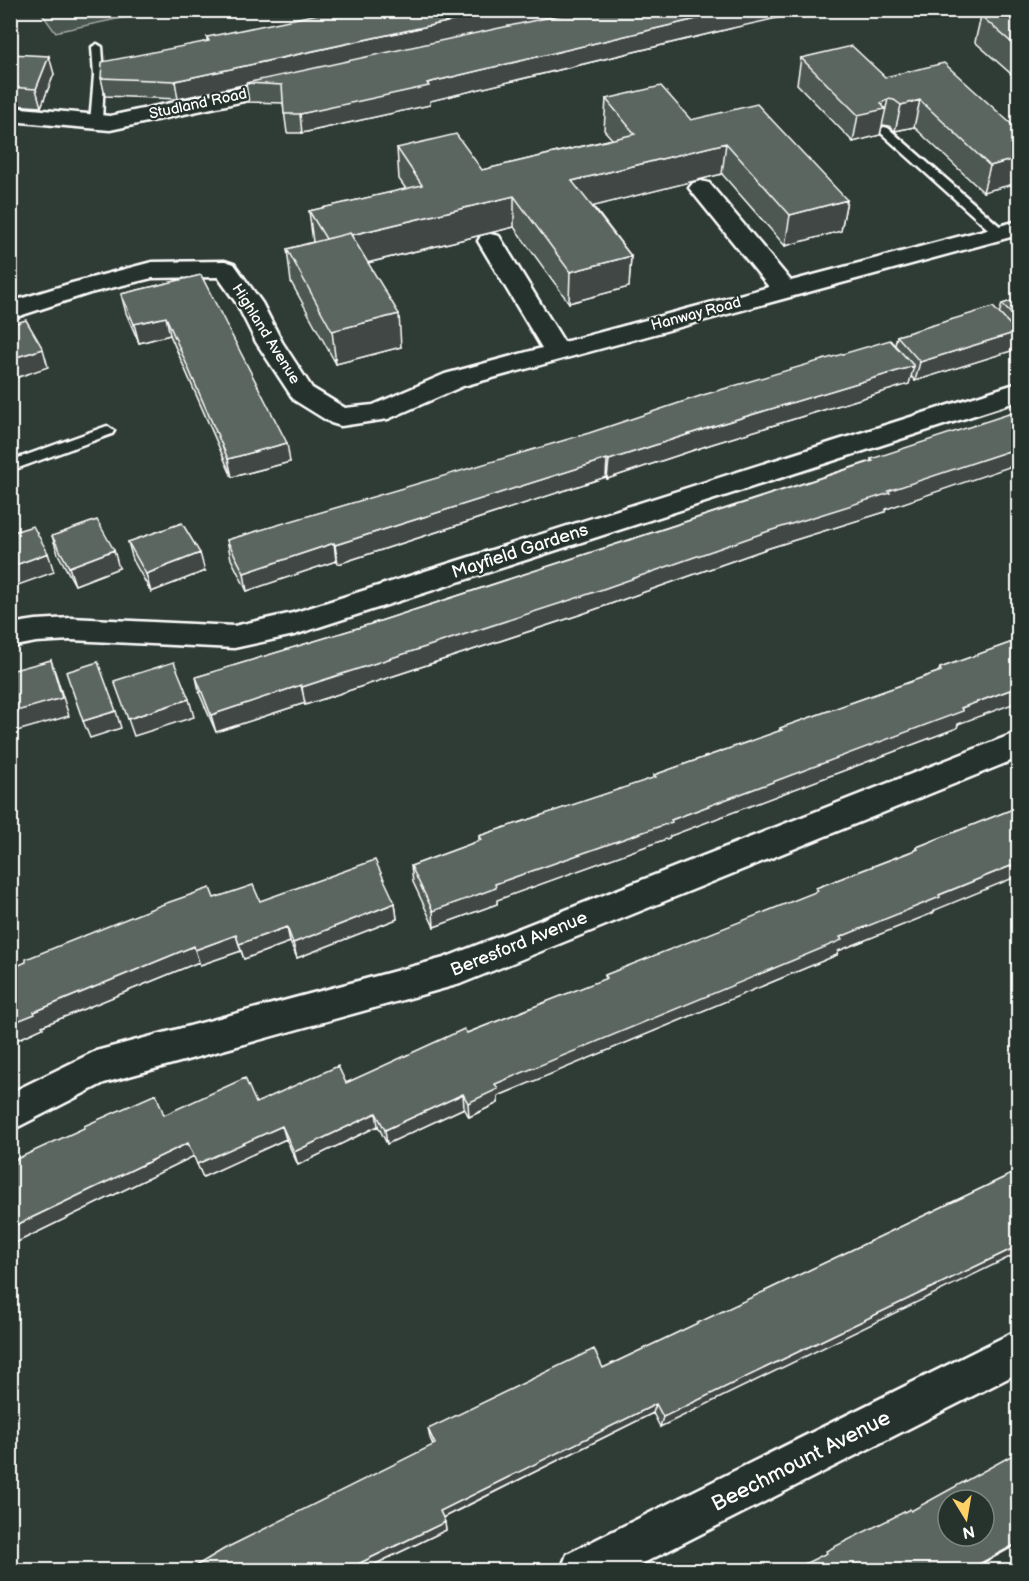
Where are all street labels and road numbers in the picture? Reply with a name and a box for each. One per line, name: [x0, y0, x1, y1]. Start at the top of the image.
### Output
street label: Studland Road: [147, 84, 249, 124]
street label: Highland Avenue: [228, 280, 304, 388]
street label: Hanway Road: [649, 293, 743, 335]
street label: Mayfield Gardens: [449, 519, 591, 583]
street label: Beresford Avenue: [448, 907, 591, 981]
street label: Beechmount Avenue: [707, 1405, 895, 1517]

